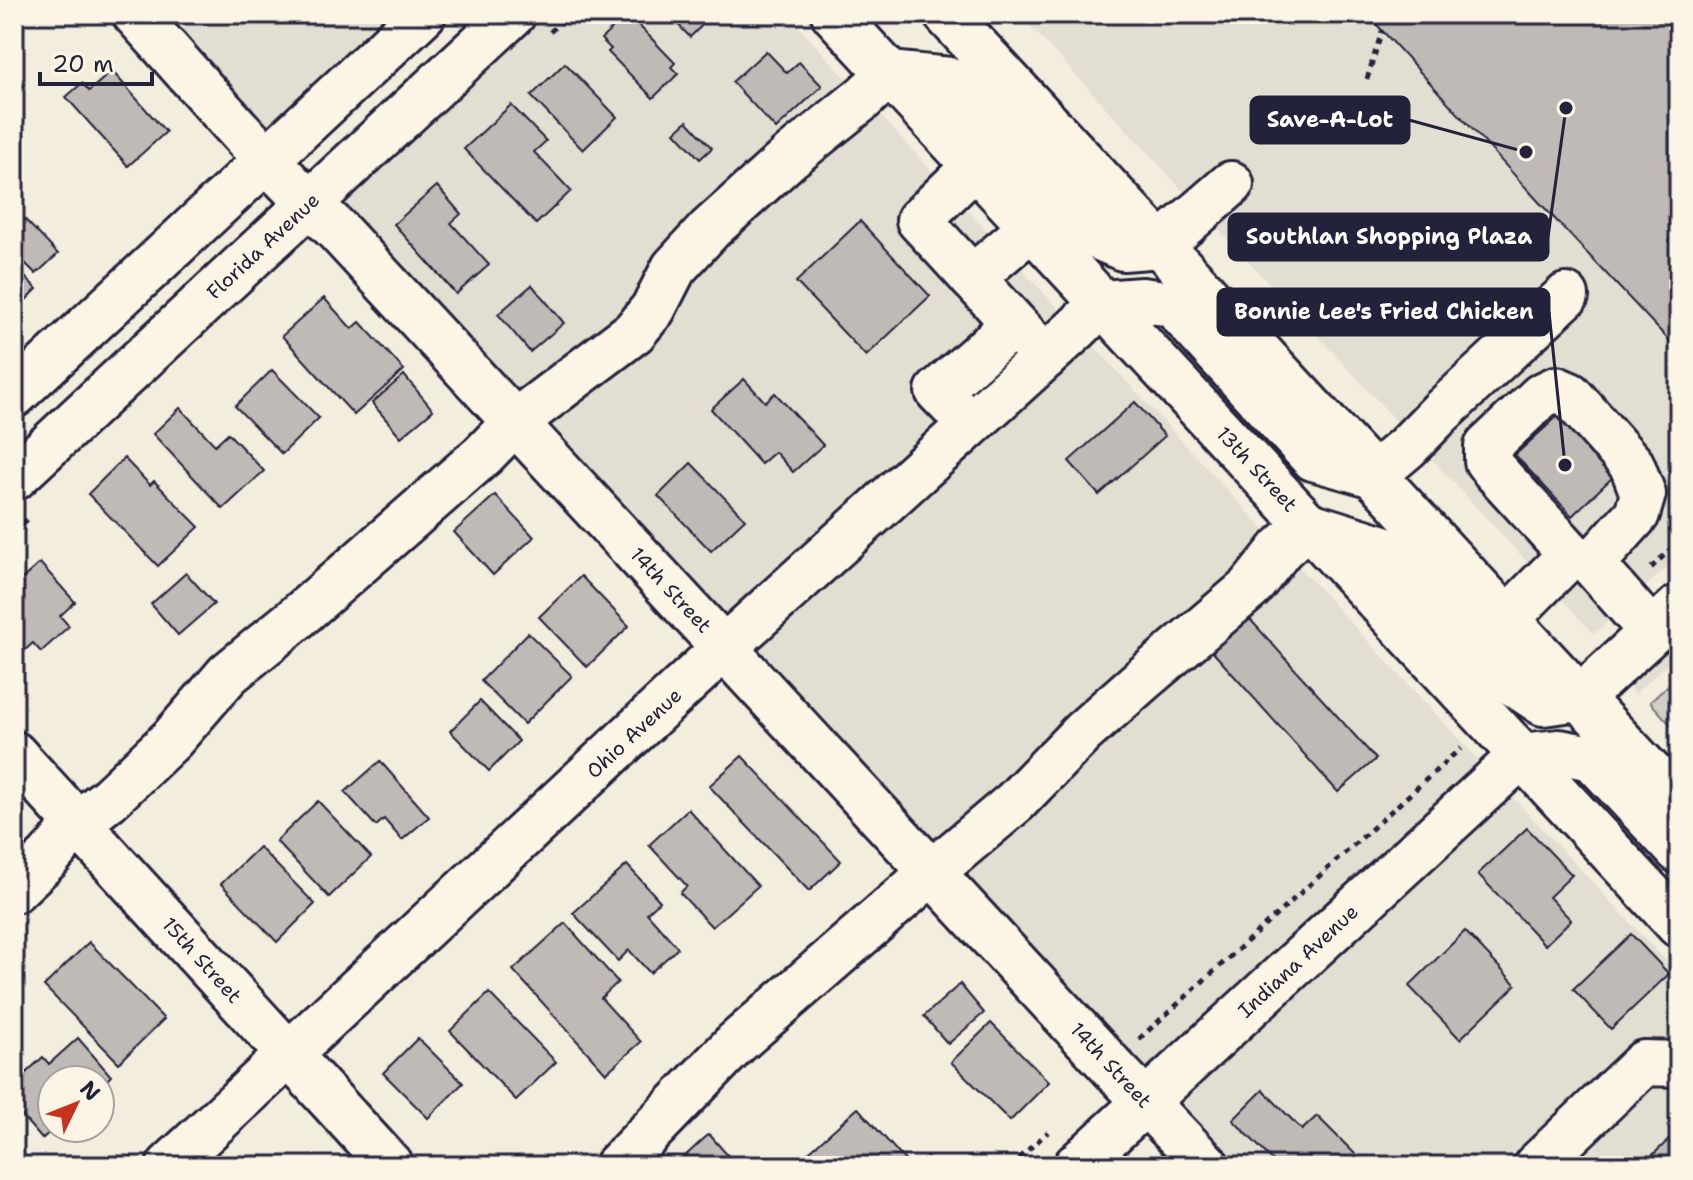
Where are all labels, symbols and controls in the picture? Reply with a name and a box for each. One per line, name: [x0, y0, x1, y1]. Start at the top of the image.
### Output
scale bar: [40, 36, 152, 86]
text: 20 m: [52, 48, 114, 80]
callout: Save-A-Lot: [1251, 97, 1409, 143]
text: Save-A-Lot: [1267, 105, 1394, 134]
street label: Florida Avenue: [201, 187, 325, 305]
callout: Southlan Shopping Plaza: [1229, 214, 1548, 260]
text: Southlan Shopping Plaza: [1246, 222, 1532, 251]
callout: Bonnie Lee's Fried Chicken: [1218, 289, 1549, 335]
text: Bonnie Lee's Fried Chicken: [1234, 297, 1534, 326]
street label: 13th Street: [1211, 421, 1303, 517]
street label: 14th Street: [625, 542, 717, 638]
street label: Ohio Avenue: [581, 682, 687, 784]
street label: Indiana Avenue: [1232, 899, 1364, 1023]
street label: 15th Street: [157, 912, 247, 1008]
street label: 14th Street: [1065, 1017, 1157, 1113]
north arrow: [36, 1064, 116, 1144]
text: N: [74, 1074, 107, 1107]

